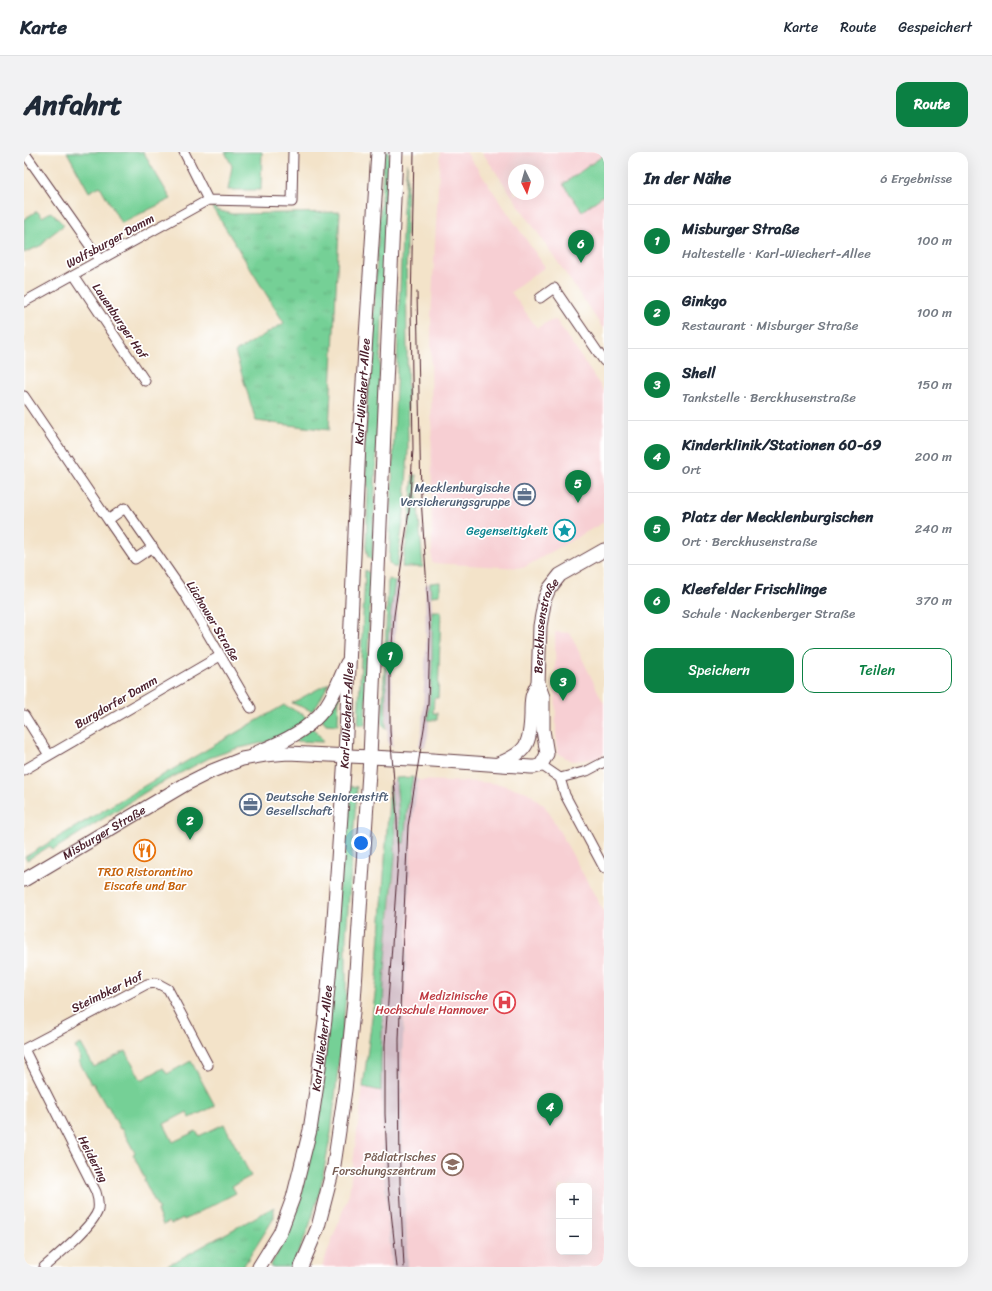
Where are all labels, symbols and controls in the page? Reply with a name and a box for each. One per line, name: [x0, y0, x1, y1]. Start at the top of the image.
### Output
text: Karte: [20, 11, 67, 44]
text: Karte: [784, 15, 818, 40]
text: Route: [840, 15, 876, 40]
text: Gespeichert: [898, 15, 972, 40]
text: Anfahrt: [24, 80, 122, 129]
button: Route: [896, 82, 968, 127]
text: In der Nähe: [644, 163, 731, 193]
north arrow: [508, 164, 544, 200]
text: 6 Ergebnisse: [880, 167, 952, 190]
street label: Wolfsburger Damm: [62, 208, 158, 274]
text: Misburger Straße: [682, 216, 800, 242]
text: 1: [654, 229, 660, 252]
text: 100 m: [917, 229, 952, 252]
pin: 6: [568, 230, 594, 263]
text: Haltestelle · Karl-Wiechert-Allee: [682, 242, 871, 265]
street label: Lauenburger Hof: [86, 278, 155, 365]
text: Ginkgo: [682, 288, 727, 314]
text: 2: [653, 301, 661, 324]
text: 100 m: [917, 301, 952, 324]
text: Restaurant · Misburger Straße: [682, 314, 858, 337]
street label: Karl-Wiechert-Allee: [348, 338, 377, 446]
text: Shell: [682, 360, 716, 386]
text: 3: [653, 373, 661, 396]
text: 150 m: [917, 373, 952, 396]
text: Tankstelle · Berckhusenstraße: [682, 386, 856, 409]
text: Kinderklinik/Stationen 60-69: [682, 432, 881, 458]
text: 4: [653, 445, 661, 468]
text: 200 m: [915, 445, 952, 468]
text: Ort: [682, 458, 701, 481]
pin: 5: [565, 470, 591, 503]
place label: Mecklenburgische Versicherungsgruppe: [401, 477, 510, 513]
office icon: Mecklenburgische Versicherungsgruppe: [512, 482, 538, 508]
text: Platz der Mecklenburgischen: [682, 504, 873, 530]
text: 5: [653, 517, 661, 540]
text: 240 m: [915, 517, 952, 540]
place icon: Gegenseitigkeit: [551, 518, 577, 544]
place label: Gegenseitigkeit: [466, 520, 548, 542]
text: Ort · Berckhusenstraße: [682, 530, 818, 553]
street label: Berckhusenstraße: [527, 573, 565, 674]
street label: Lüchower Straße: [180, 576, 246, 666]
text: Kleefelder Frischlinge: [682, 576, 827, 602]
text: 6: [653, 589, 661, 612]
text: 370 m: [916, 589, 952, 612]
text: Schule · Nackenberger Straße: [682, 602, 855, 625]
pin: 1: [377, 642, 403, 675]
button: Speichern: [644, 648, 794, 693]
button: Teilen: [802, 648, 952, 693]
street label: Karl-Wiechert-Allee: [333, 661, 360, 769]
pin: 3: [550, 668, 576, 701]
street label: Burgdorfer Damm: [70, 669, 162, 735]
place label: Deutsche Seniorenstift Gesellschaft: [266, 786, 389, 822]
office icon: Deutsche Seniorenstift Gesellschaft: [237, 791, 263, 817]
street label: Misburger Straße: [58, 799, 150, 866]
pin: 2: [177, 807, 203, 840]
your location: [351, 833, 371, 853]
restaurant icon: TRIO Ristorantino Eiscafe und Bar: [132, 838, 158, 864]
place label: TRIO Ristorantino Eiscafe und Bar: [97, 861, 193, 897]
street label: Steimbker Hof: [67, 964, 148, 1019]
street label: Karl-Wiechert-Allee: [305, 984, 339, 1093]
place label: Medizinische Hochschule Hannover: [375, 985, 489, 1021]
hospital icon: Medizinische Hochschule Hannover: [491, 990, 517, 1016]
pin: 4: [537, 1093, 563, 1126]
street label: Heidering: [72, 1131, 114, 1187]
place label: Pädiatrisches Forschungszentrum: [332, 1146, 436, 1182]
school or university icon: Pädiatrisches Forschungszentrum: [439, 1151, 465, 1177]
map controls: [556, 1183, 592, 1255]
button: +: [556, 1183, 592, 1219]
button: −: [556, 1219, 592, 1255]

